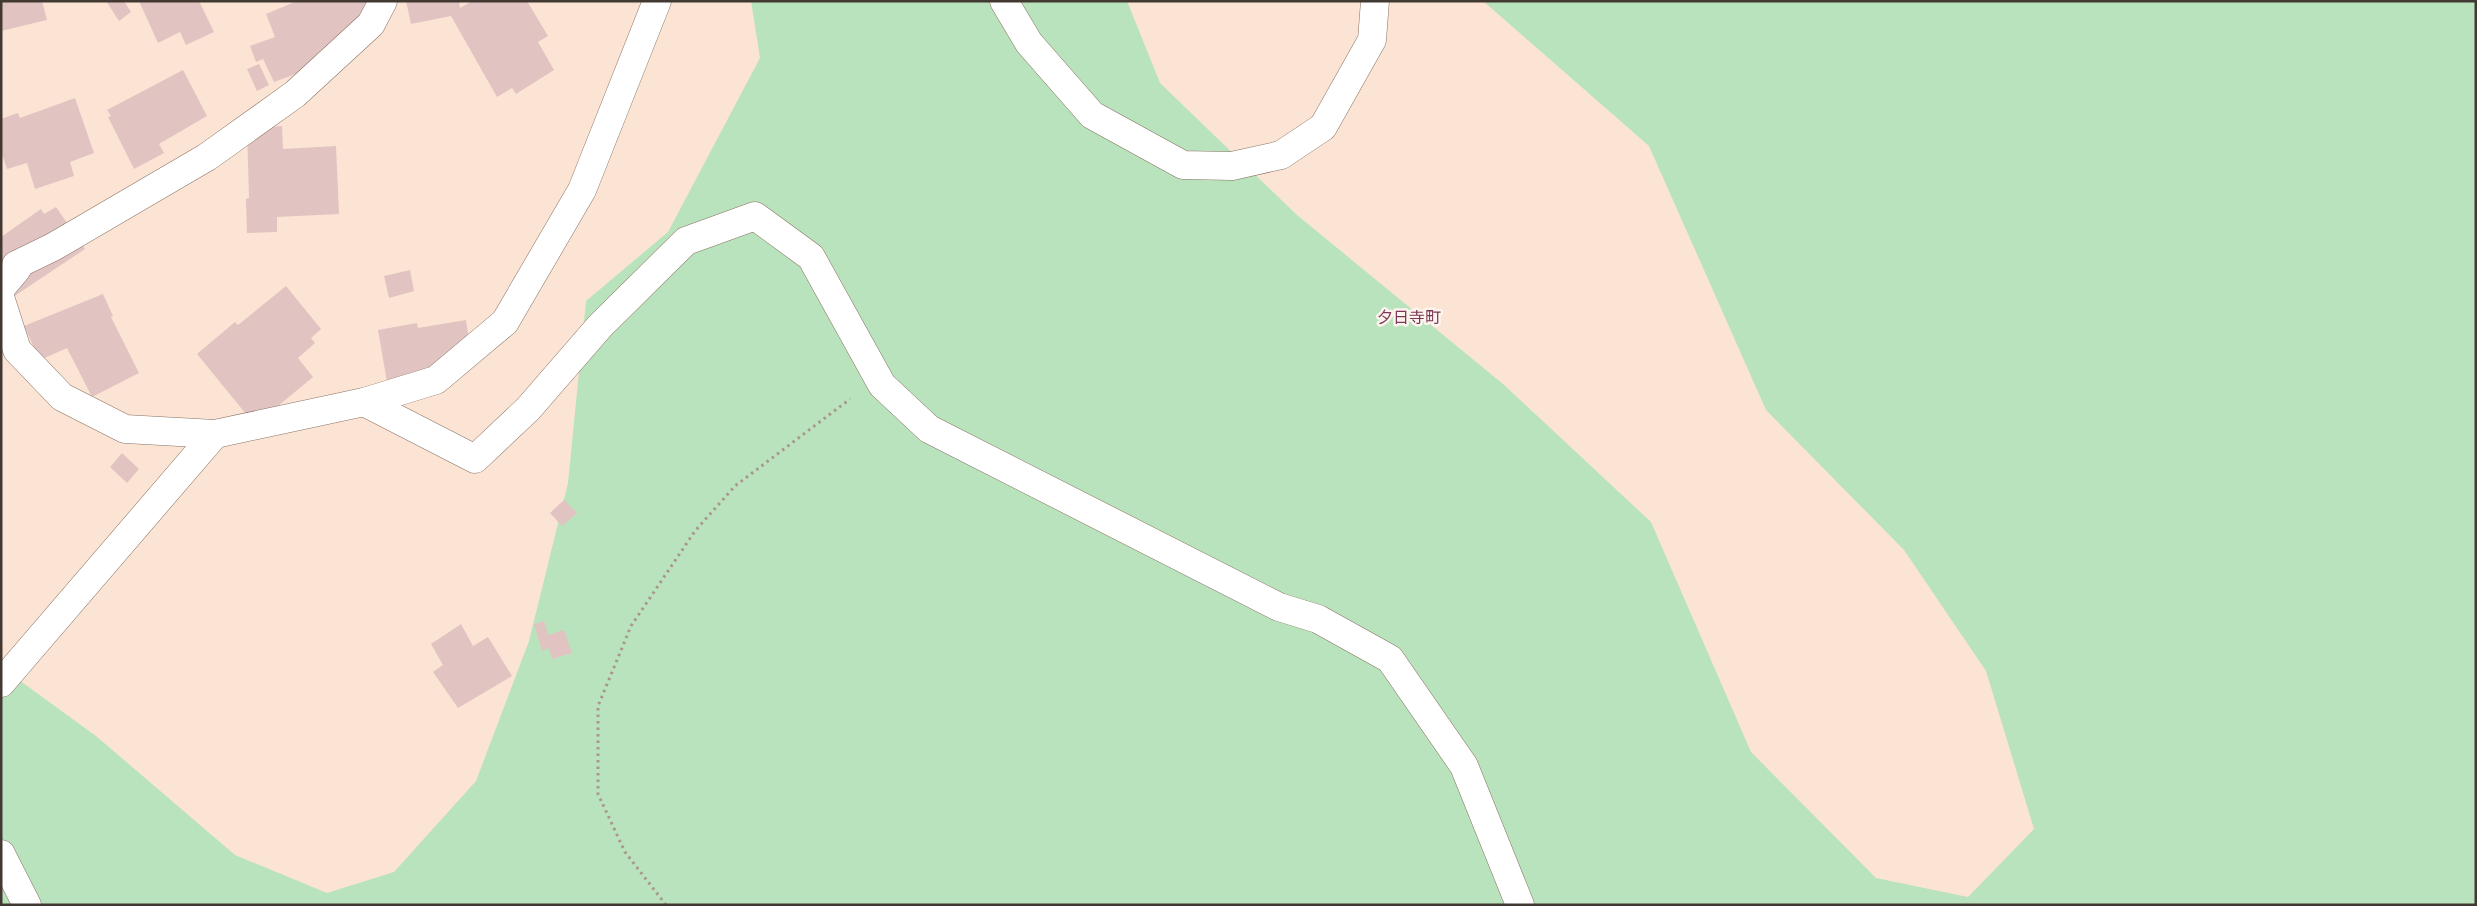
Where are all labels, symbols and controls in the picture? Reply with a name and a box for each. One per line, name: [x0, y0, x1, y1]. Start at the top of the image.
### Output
district label: 夕日寺町: [1377, 309, 1441, 326]

